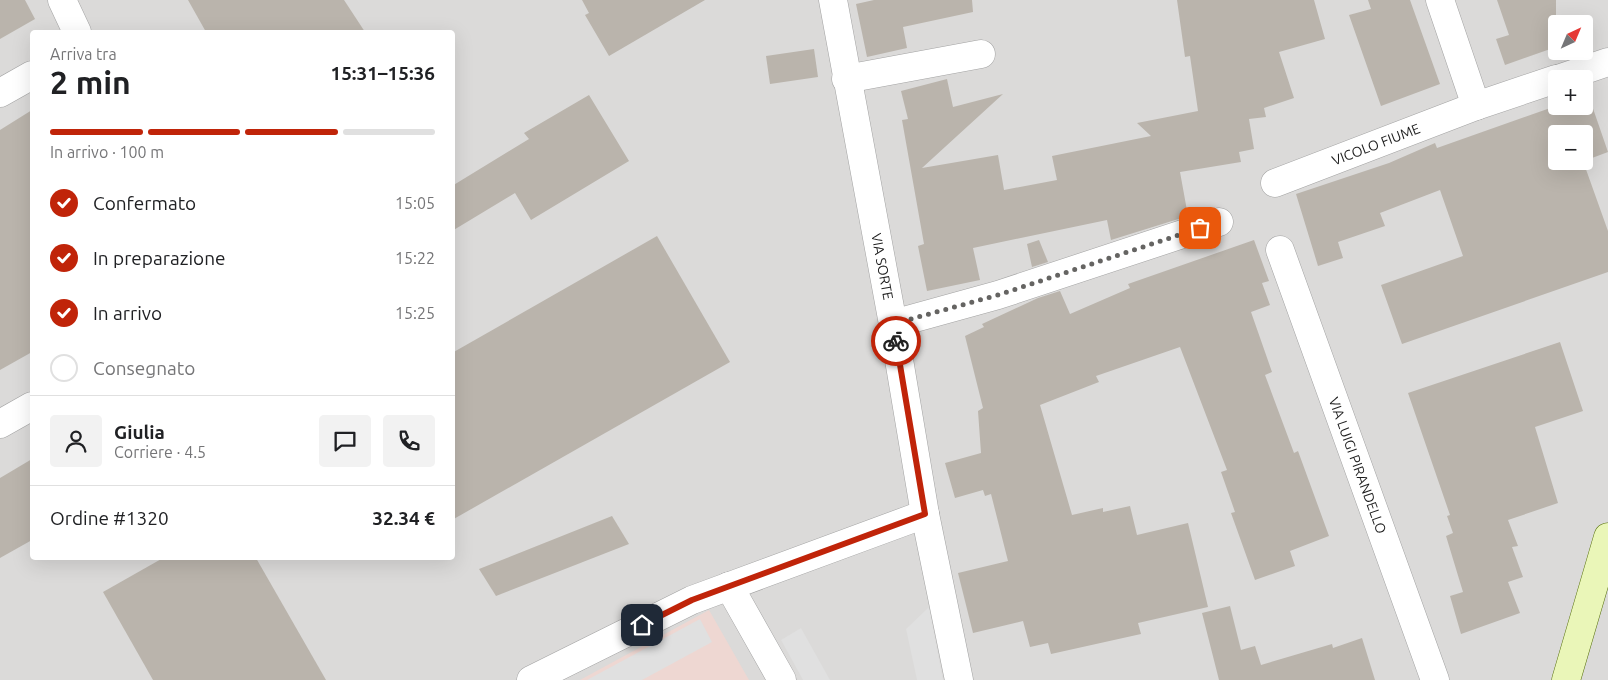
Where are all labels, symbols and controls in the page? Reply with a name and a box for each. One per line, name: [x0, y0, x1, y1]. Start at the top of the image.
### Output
north arrow: [1548, 15, 1592, 60]
map controls: [1548, 15, 1593, 170]
text: Arriva tra: [50, 45, 117, 63]
text: 15:31–15:36: [330, 62, 435, 84]
text: 2 min: [50, 64, 131, 100]
button: +: [1548, 70, 1593, 115]
street label: VICOLO FIUME: [1330, 120, 1422, 168]
button: −: [1548, 125, 1593, 170]
text: In arrivo · 100 m: [50, 143, 164, 161]
icon: check: [50, 189, 78, 217]
text: Confermato: [93, 192, 196, 214]
text: 15:05: [395, 194, 435, 212]
pin: [1179, 207, 1221, 249]
icon: bag: [1186, 214, 1214, 242]
street label: VIA SORTE: [868, 232, 896, 301]
icon: check: [50, 244, 78, 272]
text: In preparazione: [93, 247, 226, 269]
text: 15:22: [395, 249, 435, 267]
icon: check: [50, 299, 78, 327]
text: In arrivo: [93, 302, 162, 324]
text: 15:25: [395, 304, 435, 322]
courier: [871, 316, 921, 366]
icon: bike: [882, 327, 910, 355]
text: Consegnato: [93, 357, 195, 379]
street label: VIA LUIGI PIRANDELLO: [1326, 395, 1390, 536]
button: person: [50, 415, 102, 467]
button: chat: [319, 415, 371, 467]
button: phone: [383, 415, 435, 467]
text: Giulia: [114, 421, 165, 443]
text: Corriere · 4.5: [114, 443, 206, 461]
text: Ordine #1320: [50, 507, 169, 529]
text: 32.34 €: [372, 507, 435, 529]
pin: [621, 604, 663, 646]
icon: home: [628, 611, 656, 639]

